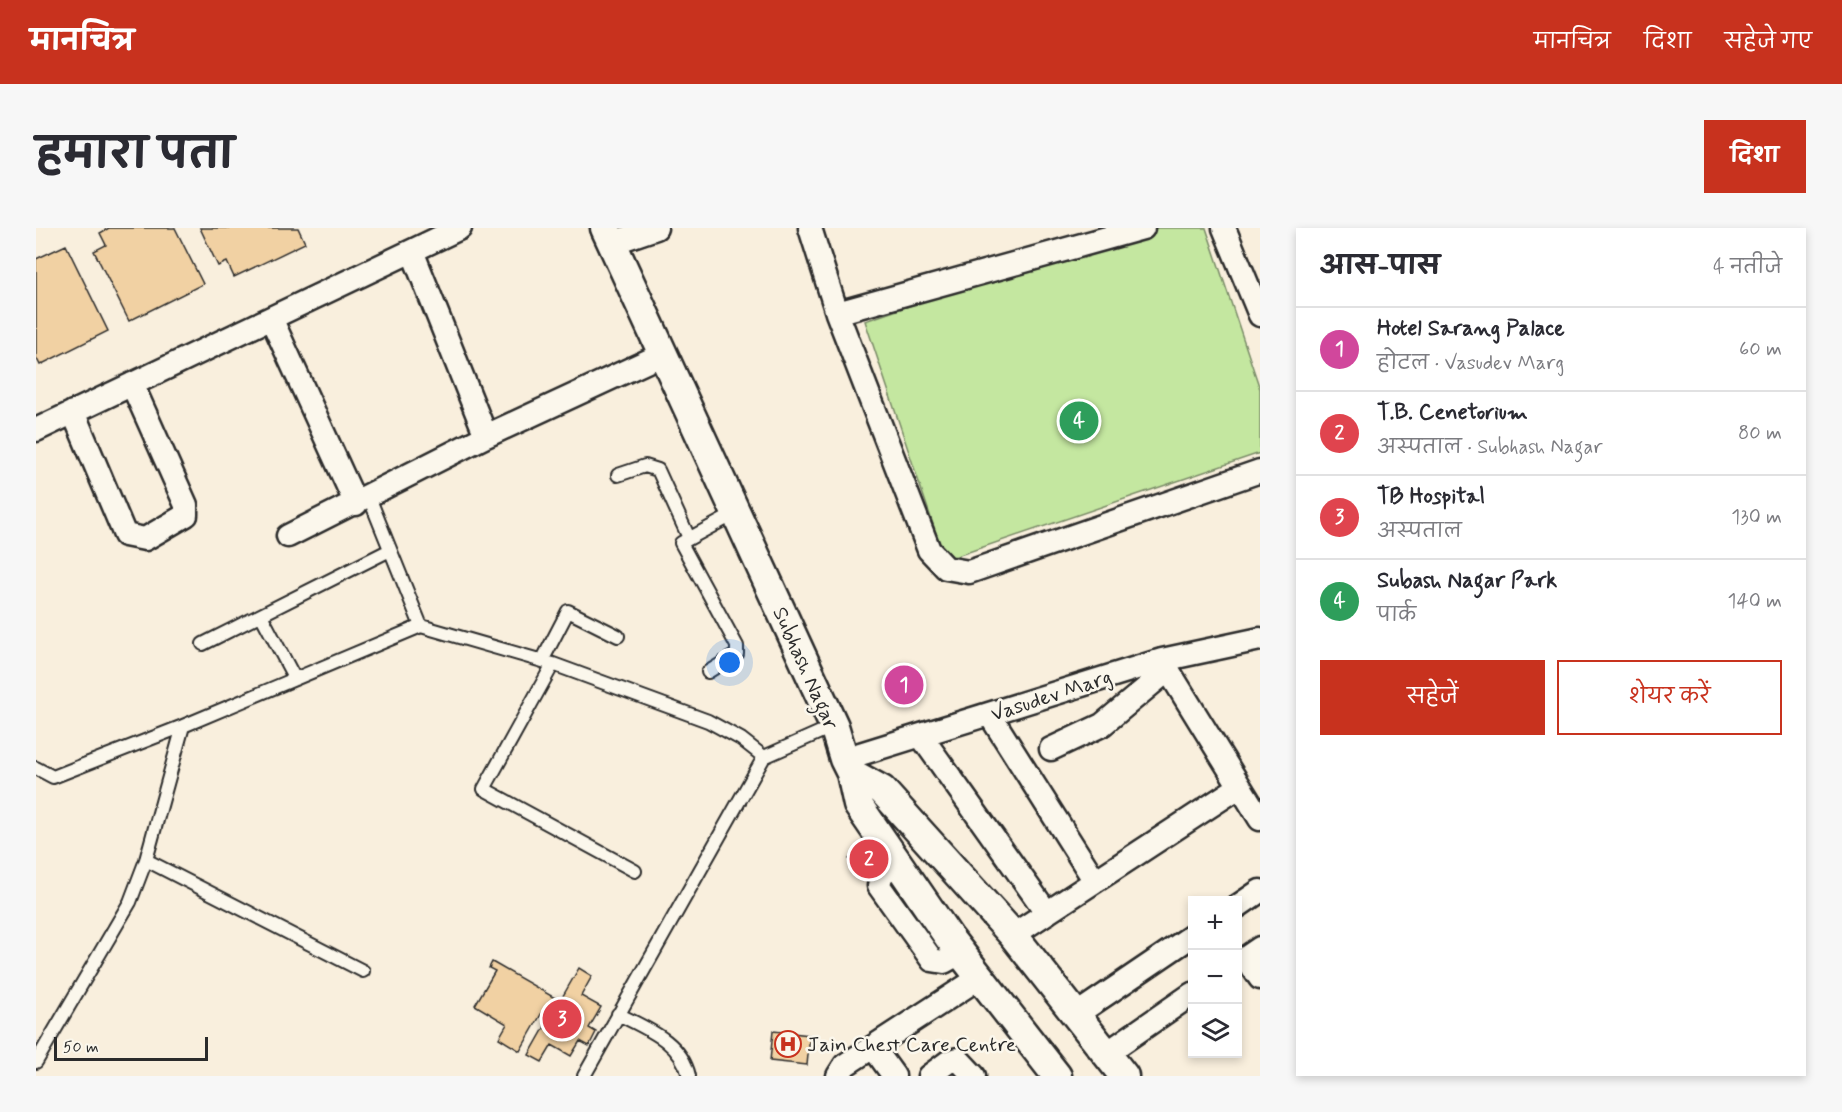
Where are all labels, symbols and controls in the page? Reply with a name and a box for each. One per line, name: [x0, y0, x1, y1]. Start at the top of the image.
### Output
text: मानचित्र: [30, 24, 134, 61]
text: मानचित्र: [1534, 28, 1611, 56]
text: दिशा: [1644, 28, 1691, 56]
text: सहेजे गए: [1724, 28, 1812, 56]
button: दिशा: [1704, 120, 1806, 193]
text: हमारा पता: [36, 128, 234, 183]
text: आस-पास: [1320, 250, 1440, 284]
text: 4 नतीजे: [1713, 254, 1782, 281]
text: Hotel Sarang Palace: [1377, 315, 1565, 343]
text: 1: [1335, 336, 1344, 363]
text: 60 m: [1739, 336, 1782, 363]
text: होटल · Vasudev Marg: [1377, 350, 1564, 377]
pin: 4: [1060, 398, 1098, 444]
text: T.B. Cenetorium: [1377, 399, 1528, 427]
text: 2: [1335, 420, 1344, 447]
text: 80 m: [1738, 420, 1782, 447]
text: अस्पताल · Subhash Nagar: [1377, 434, 1603, 461]
text: TB Hospital: [1377, 483, 1485, 511]
text: 3: [1335, 504, 1344, 531]
text: 130 m: [1731, 504, 1782, 531]
text: अस्पताल: [1377, 518, 1462, 545]
text: Subash Nagar Park: [1377, 567, 1557, 595]
text: 4: [1334, 588, 1345, 615]
text: 140 m: [1728, 588, 1782, 615]
text: पार्क: [1377, 602, 1416, 629]
street label: Subhash Nagar: [764, 603, 845, 735]
your location: [715, 648, 744, 677]
button: सहेजें: [1320, 660, 1545, 735]
button: शेयर करें: [1557, 660, 1782, 735]
pin: 1: [884, 662, 924, 708]
street label: Vasudev Marg: [987, 663, 1115, 729]
pin: 2: [850, 836, 888, 882]
map controls: [1188, 896, 1242, 1058]
button: +: [1188, 896, 1242, 950]
button: −: [1188, 950, 1242, 1004]
pin: 3: [542, 996, 582, 1042]
button: layers: [1188, 1004, 1242, 1058]
hospital icon: Jain Chest Care Centre: [773, 1029, 803, 1059]
place label: Jain Chest Care Centre: [807, 1031, 1016, 1059]
scale bar: [54, 1034, 208, 1062]
text: 50 m: [63, 1037, 99, 1058]

